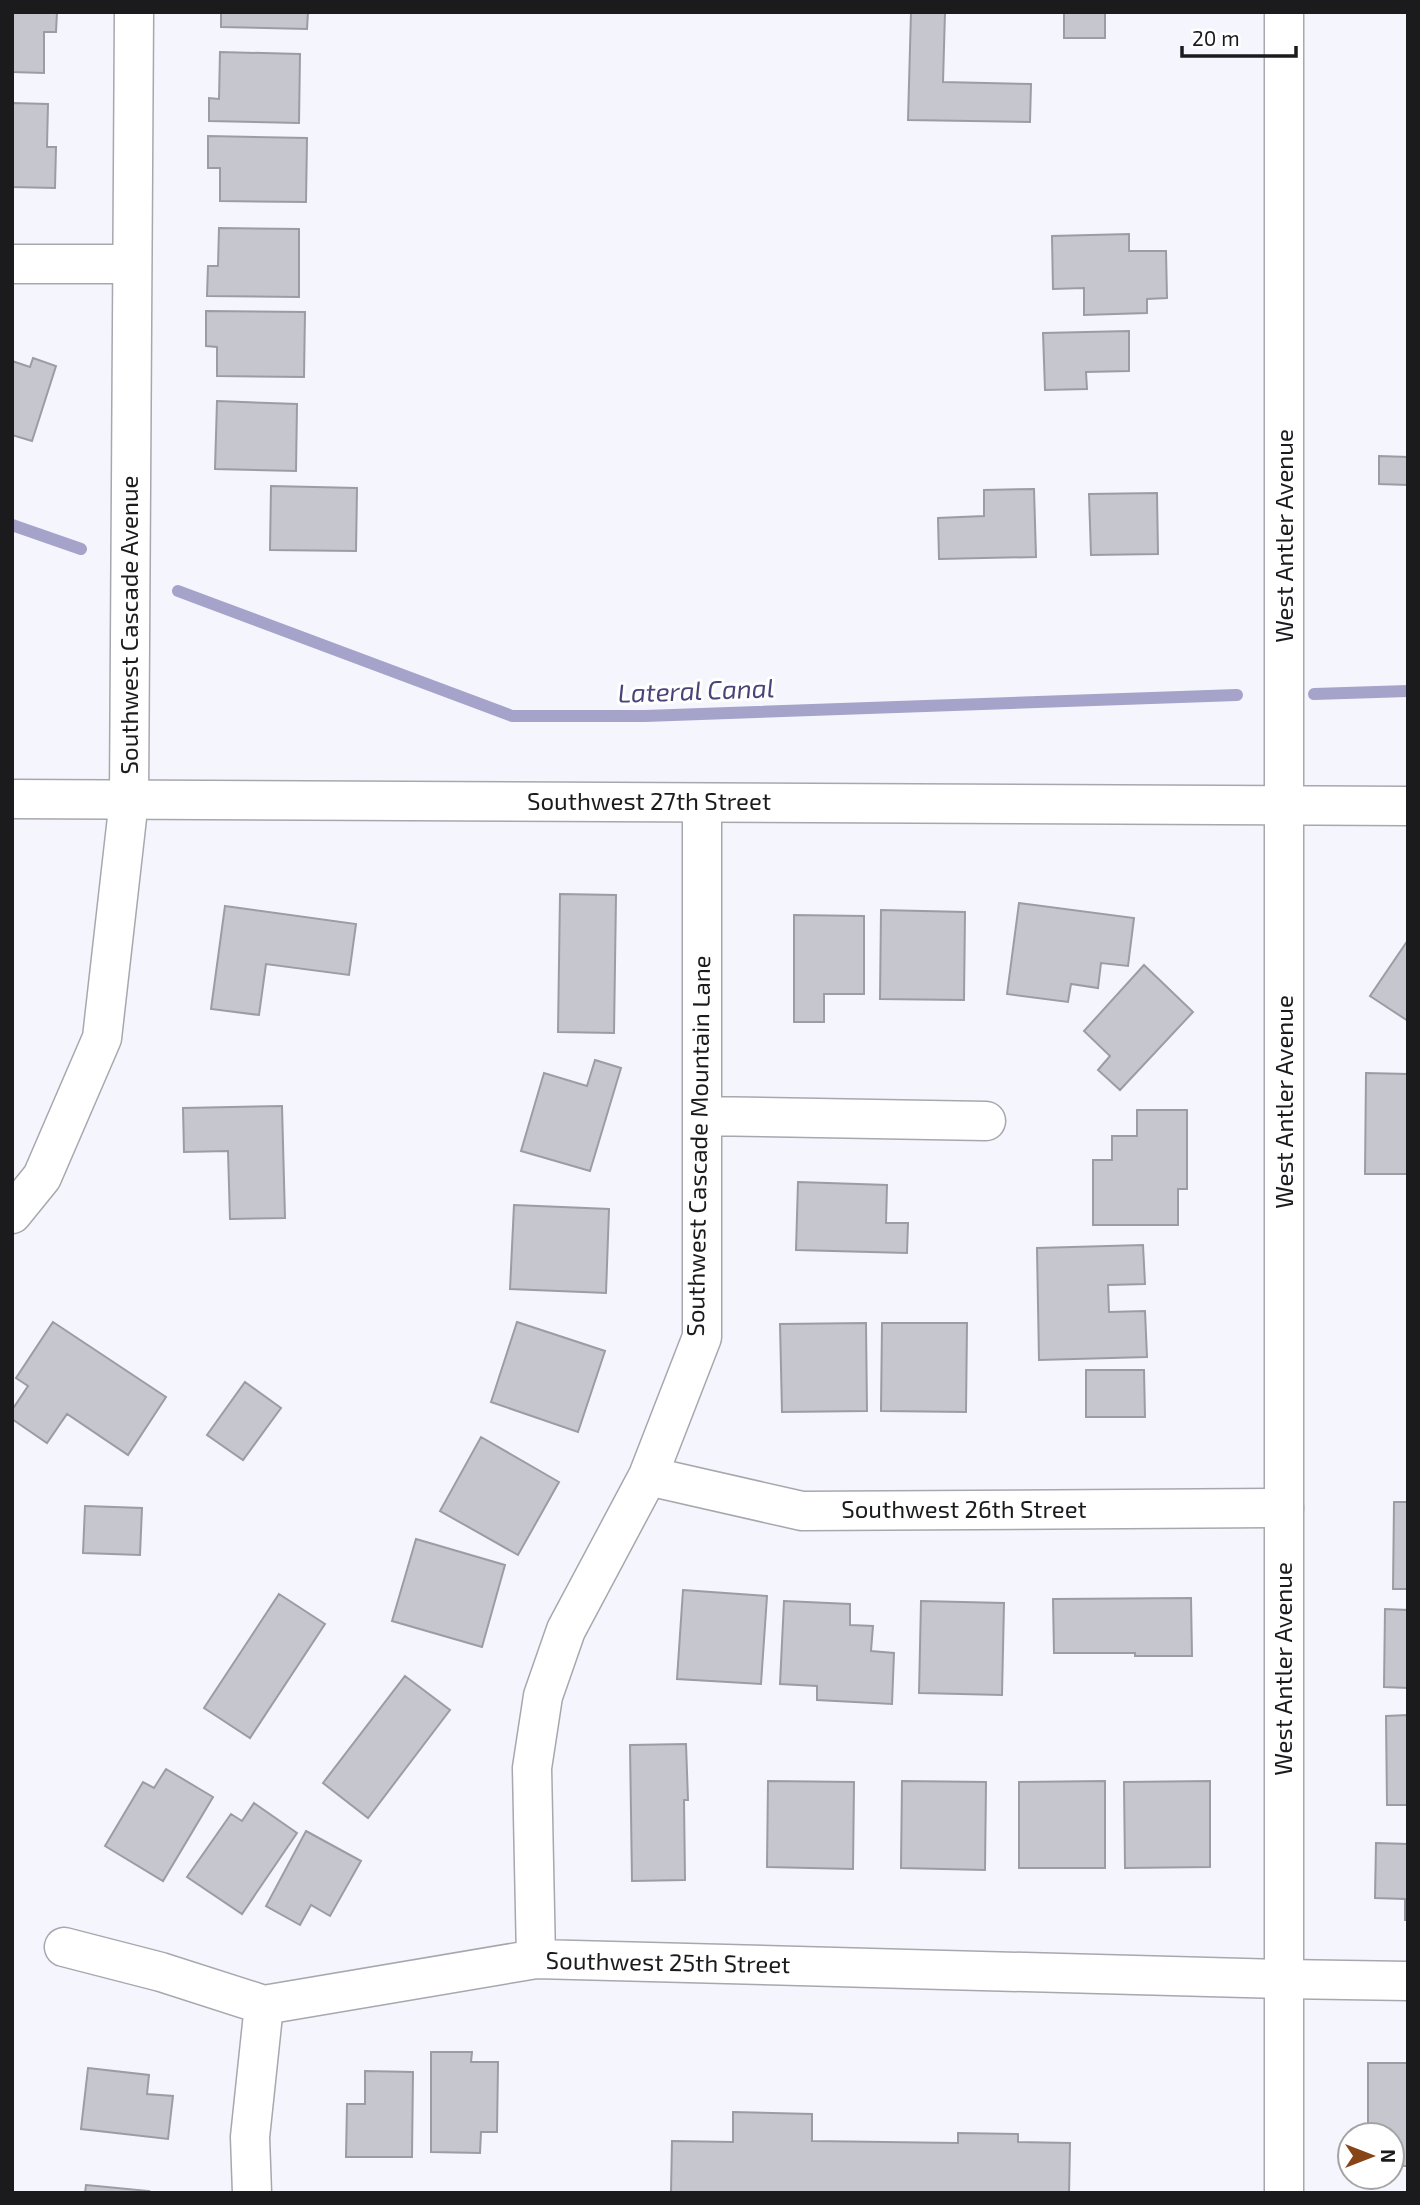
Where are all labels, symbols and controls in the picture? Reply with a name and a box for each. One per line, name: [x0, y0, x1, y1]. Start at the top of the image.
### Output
scale bar: [1182, 14, 1296, 58]
text: 20 m: [1192, 25, 1240, 50]
street label: West Antler Avenue: [1269, 429, 1298, 643]
street label: Southwest Cascade Avenue: [114, 476, 143, 774]
water label: Lateral Canal: [617, 671, 775, 708]
street label: Southwest 27th Street: [527, 786, 771, 815]
street label: Southwest Cascade Mountain Lane: [680, 955, 715, 1337]
street label: West Antler Avenue: [1269, 995, 1298, 1209]
street label: Southwest 26th Street: [841, 1494, 1087, 1523]
street label: West Antler Avenue: [1268, 1562, 1297, 1776]
street label: Southwest 25th Street: [545, 1945, 791, 1978]
north arrow: [1336, 2121, 1406, 2191]
text: N: [1377, 2149, 1400, 2163]

